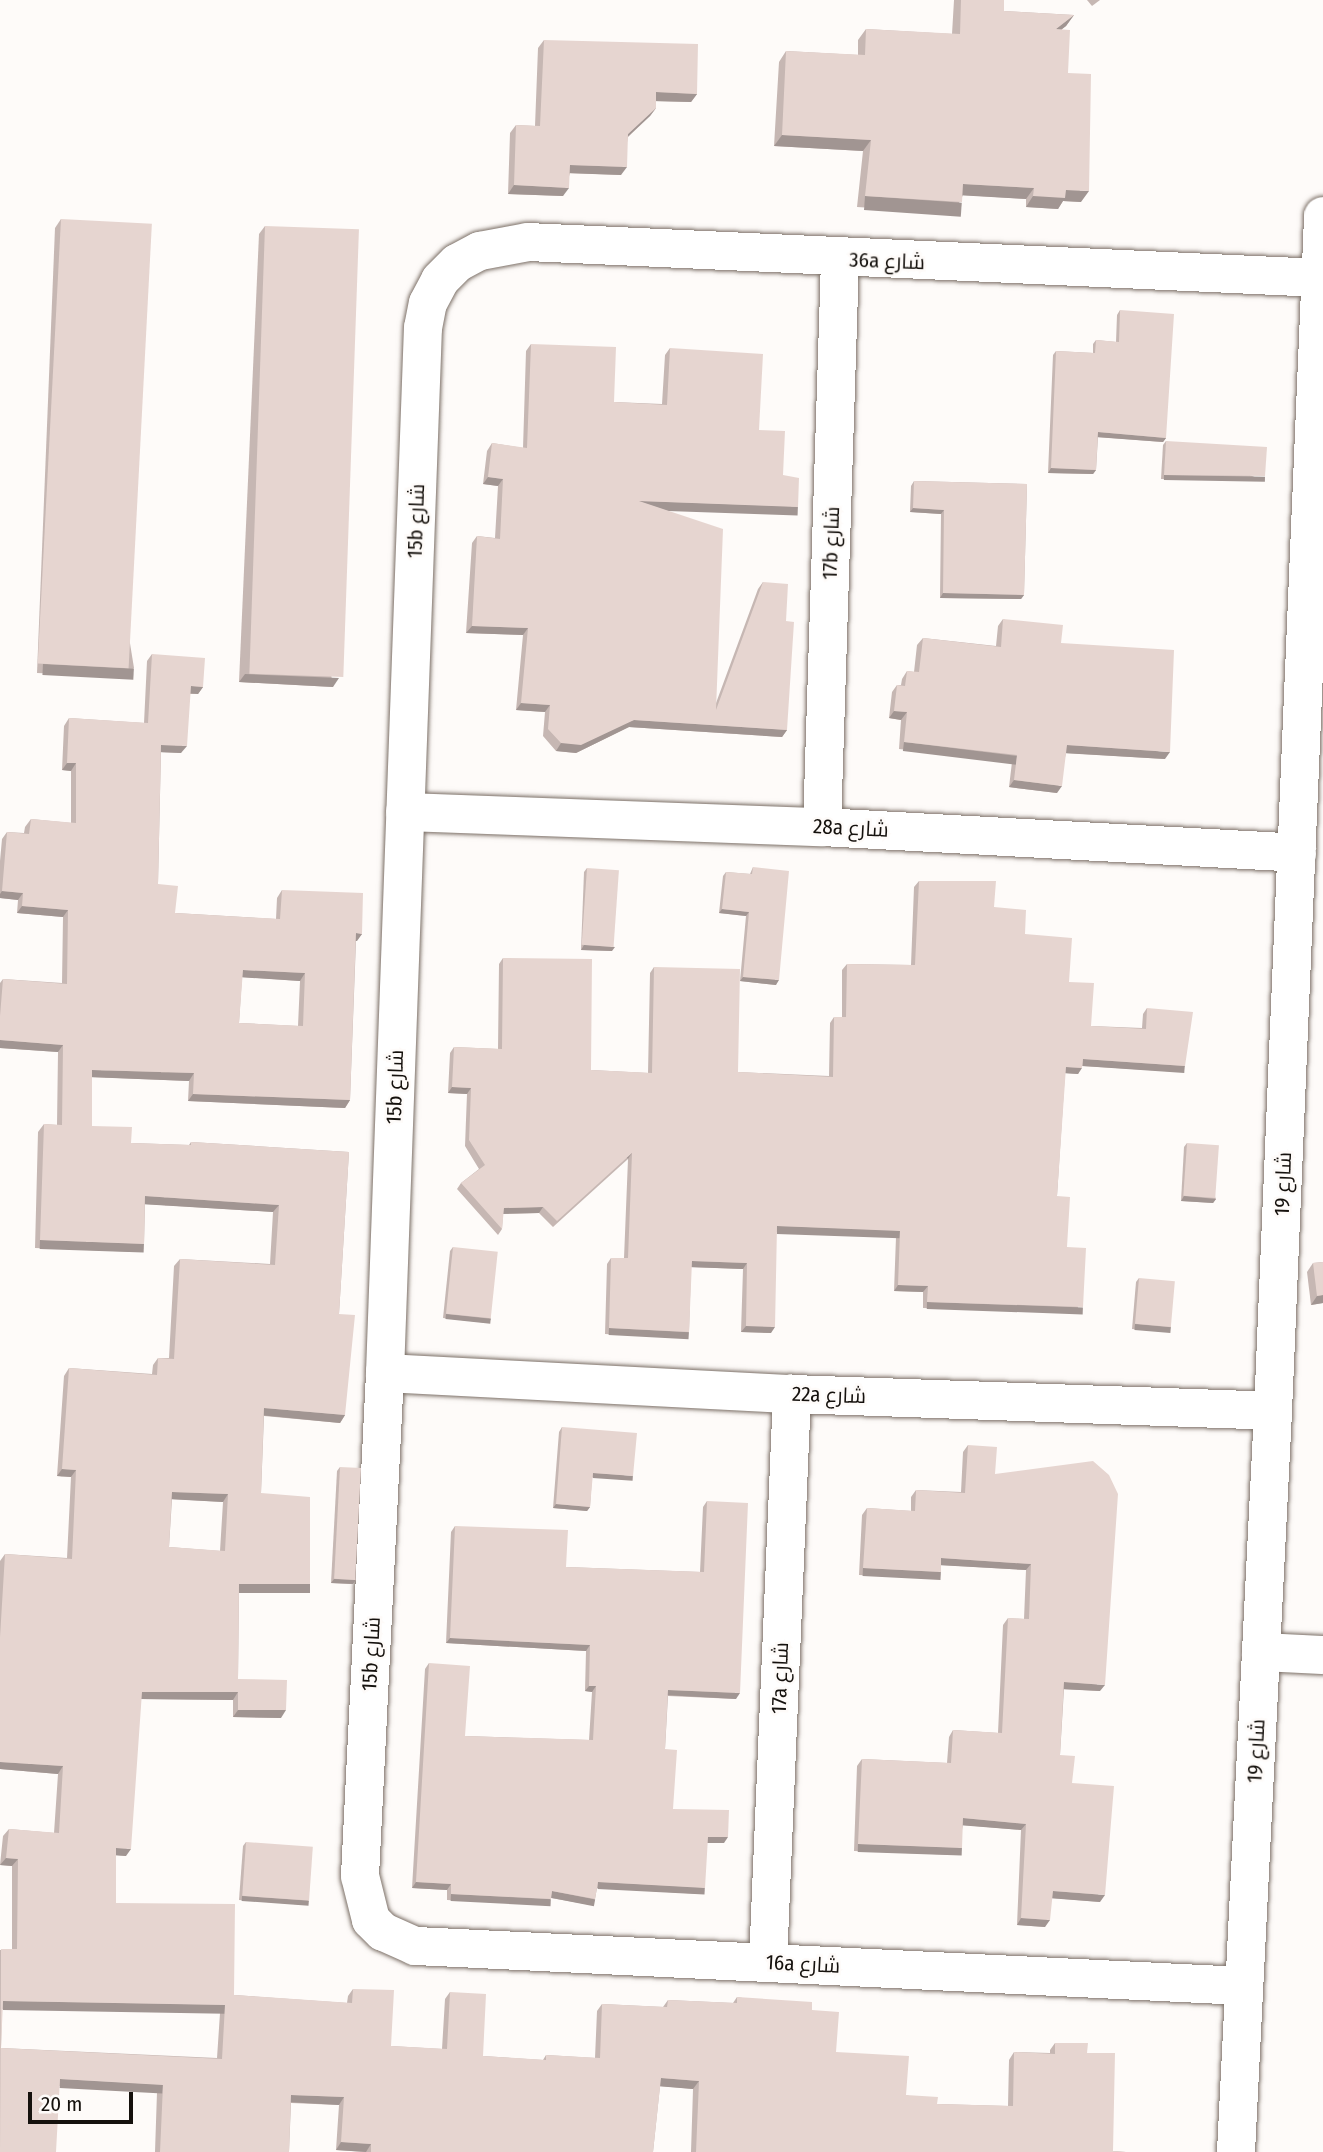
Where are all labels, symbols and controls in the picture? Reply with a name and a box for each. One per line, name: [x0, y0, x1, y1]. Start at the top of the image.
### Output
street label: 36a شارع: [849, 247, 925, 275]
street label: 15b شارع: [402, 483, 430, 559]
street label: 17b شارع: [817, 506, 845, 580]
street label: 28a شارع: [813, 813, 889, 843]
street label: 15b شارع: [381, 1049, 409, 1125]
street label: شارع 19: [1269, 1152, 1297, 1216]
street label: 22a شارع: [791, 1381, 867, 1409]
street label: 15b شارع: [356, 1616, 386, 1692]
street label: 17a شارع: [766, 1642, 794, 1714]
street label: شارع 19: [1242, 1718, 1270, 1784]
street label: 16a شارع: [765, 1949, 841, 1979]
scale bar: [32, 2078, 136, 2122]
text: 20 m: [41, 2091, 82, 2117]

